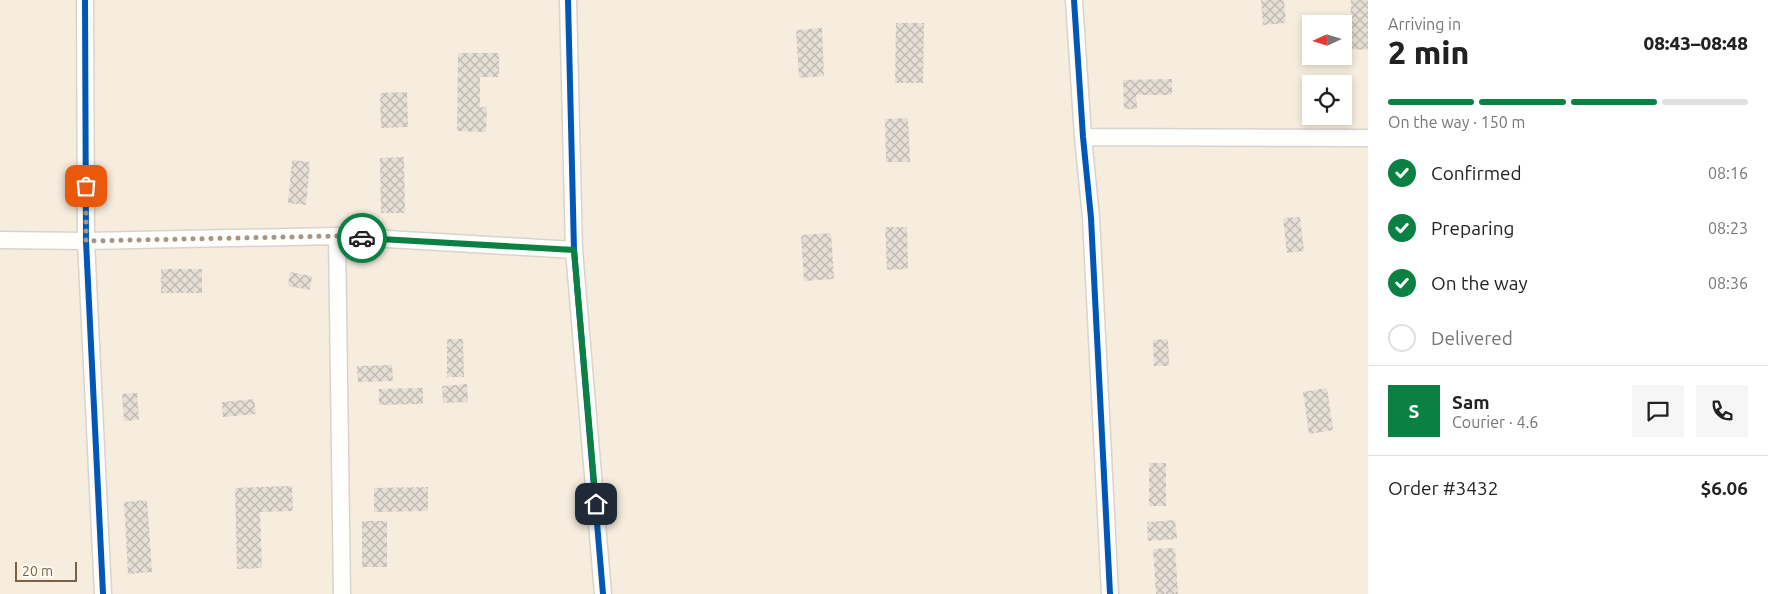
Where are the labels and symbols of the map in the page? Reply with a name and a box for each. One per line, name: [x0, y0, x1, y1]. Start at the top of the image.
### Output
north arrow: [1302, 15, 1352, 65]
pin: [65, 165, 107, 207]
courier: [337, 213, 387, 263]
pin: [575, 483, 617, 525]
scale bar: [15, 559, 78, 582]

